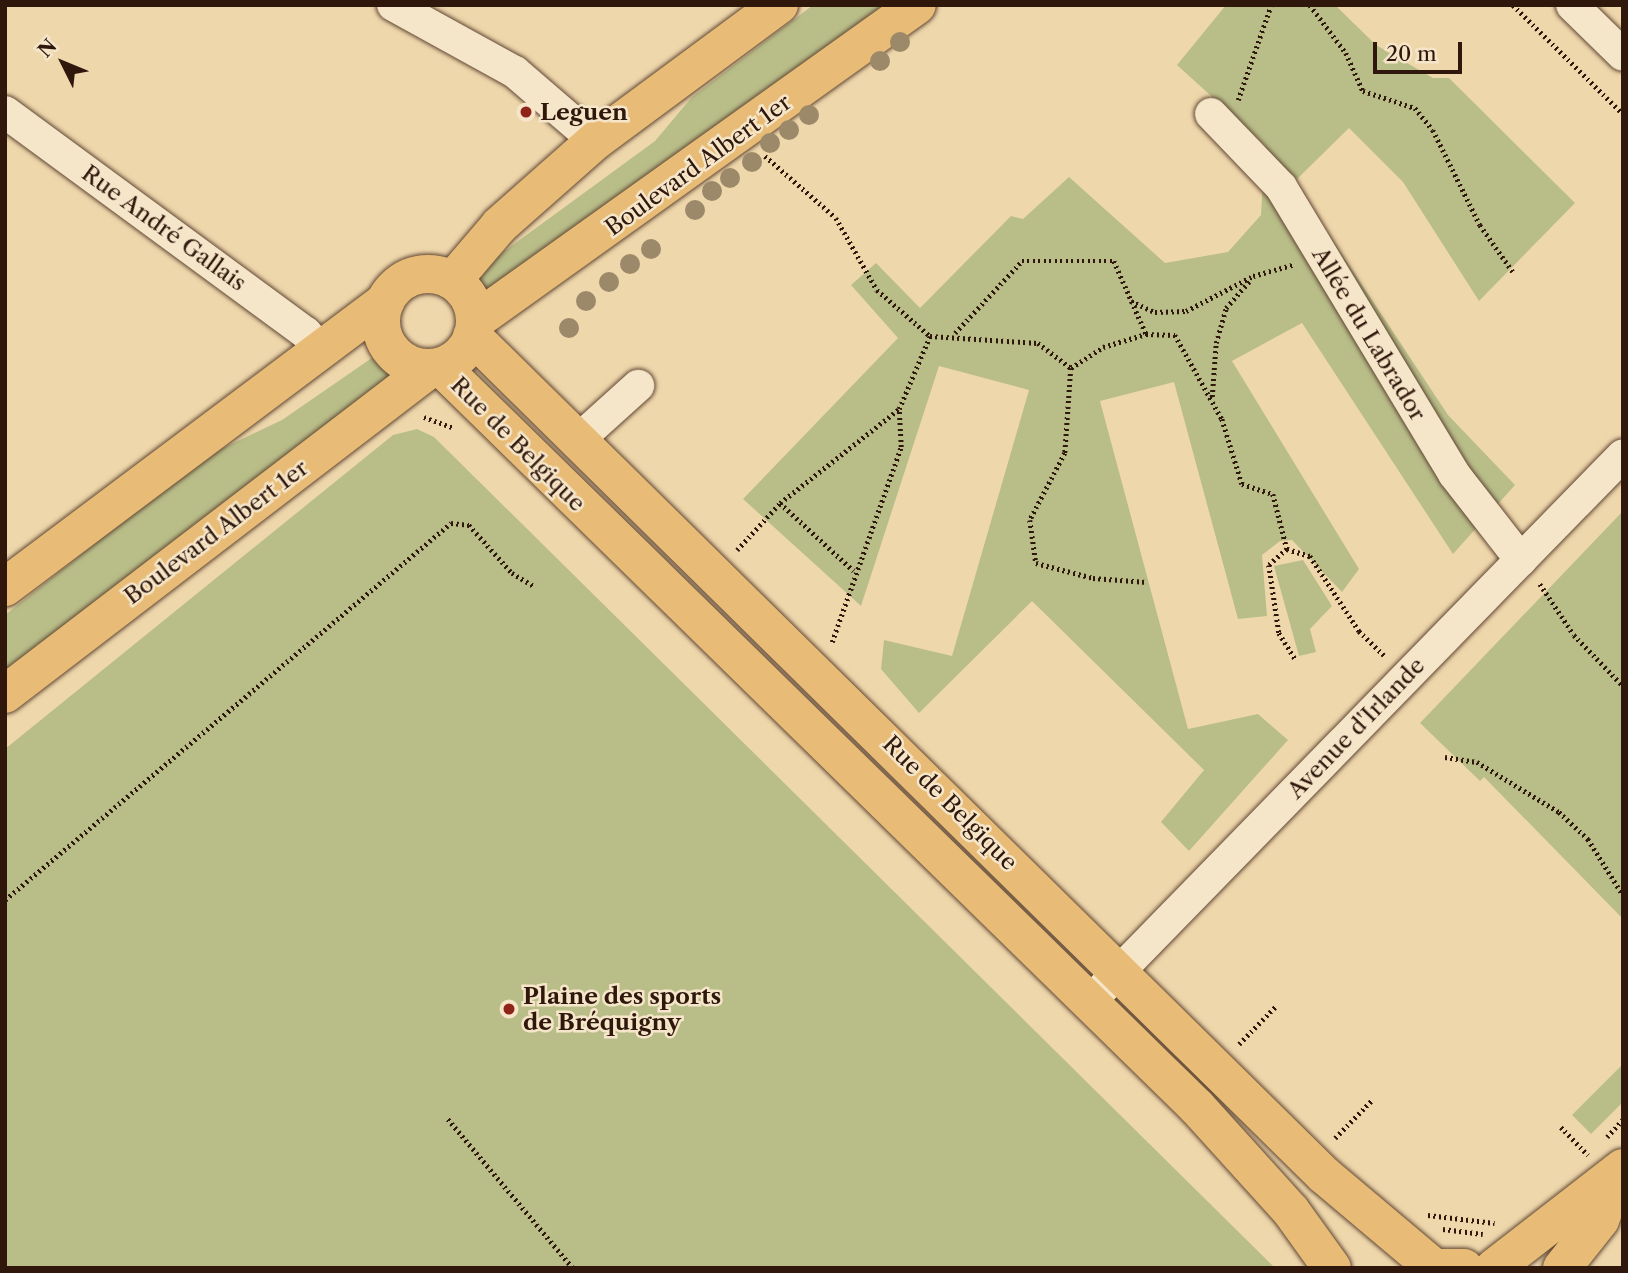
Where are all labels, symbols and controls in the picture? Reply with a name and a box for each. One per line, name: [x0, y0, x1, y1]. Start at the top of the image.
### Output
north arrow: [28, 28, 98, 98]
scale bar: [1376, 28, 1465, 72]
text: N: [33, 34, 61, 62]
text: 20 m: [1386, 41, 1437, 66]
street label: Boulevard Albert 1er: [599, 88, 797, 242]
place label: Leguen: [540, 98, 628, 126]
marker: Leguen: [518, 104, 534, 120]
street label: Rue André Gallais: [76, 159, 252, 297]
street label: Allée du Labrador: [1306, 242, 1432, 426]
street label: Rue de Belgique: [445, 371, 591, 517]
street label: Boulevard Albert 1er: [118, 454, 314, 610]
street label: Avenue d'Irlande: [1282, 652, 1430, 804]
street label: Rue de Belgique: [877, 730, 1023, 876]
place label: Plaine des sports de Bréquigny: [523, 982, 721, 1036]
marker: Plaine des sports de Bréquigny: [501, 1001, 517, 1017]

